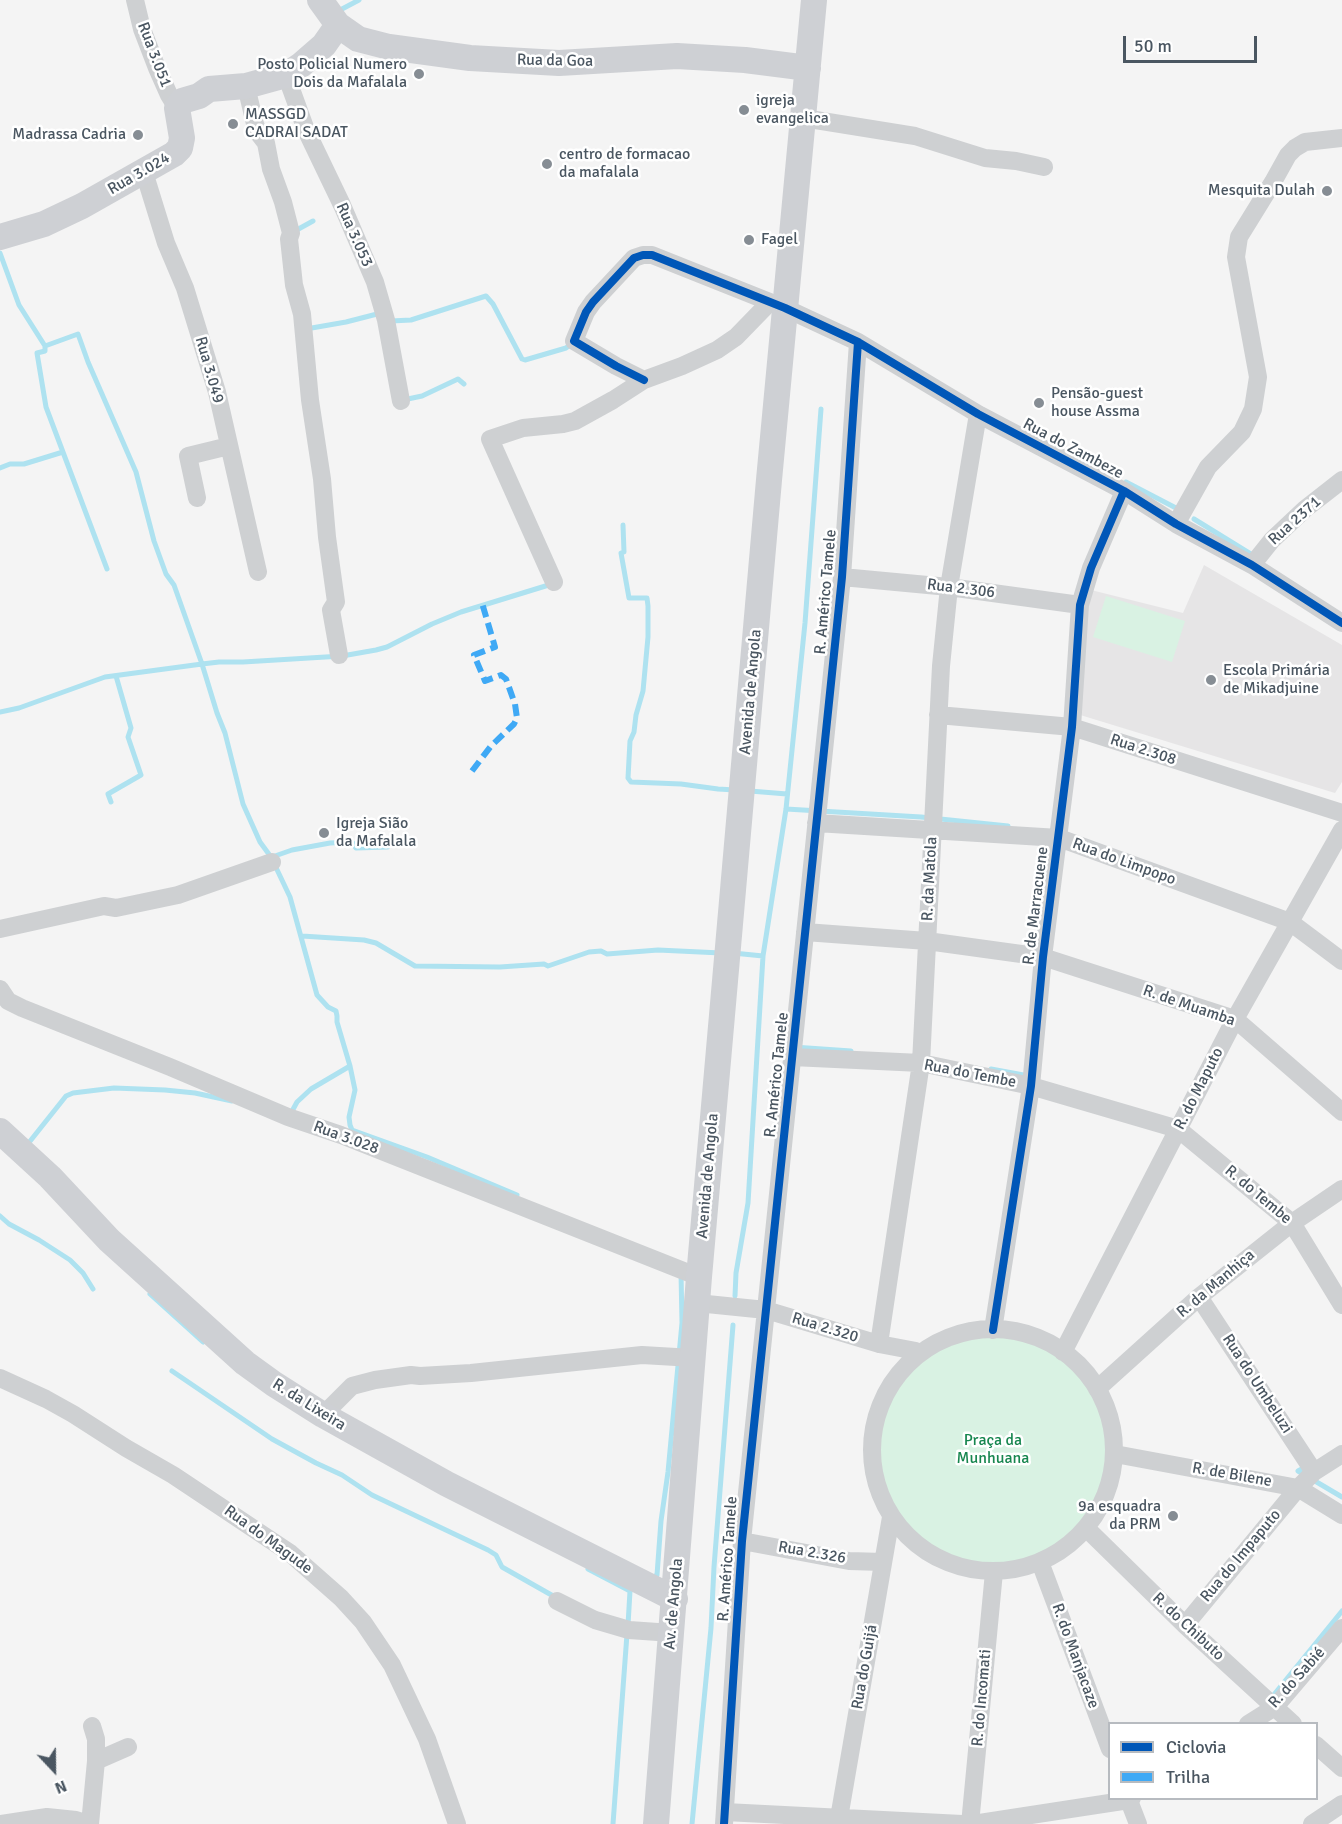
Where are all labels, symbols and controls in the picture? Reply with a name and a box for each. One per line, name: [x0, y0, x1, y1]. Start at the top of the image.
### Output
street label: Rua 3.051: [133, 20, 175, 90]
scale bar: [1126, 24, 1260, 62]
text: 50 m: [1134, 35, 1172, 57]
street label: Rua da Goa: [517, 51, 593, 71]
place label: Posto Policial Numero Dois da Mafalala: [257, 55, 407, 93]
marker: Posto Policial Numero Dois da Mafalala: [412, 67, 426, 81]
place label: igreja evangelica: [756, 91, 829, 129]
marker: igreja evangelica: [737, 103, 751, 117]
place label: MASSGD CADRAI SADAT: [245, 105, 348, 143]
marker: MASSGD CADRAI SADAT: [226, 117, 240, 131]
place label: Madrassa Cadria: [12, 125, 126, 145]
marker: Madrassa Cadria: [131, 128, 145, 142]
place label: centro de formacao da mafalala: [559, 145, 690, 183]
street label: Rua 3.024: [105, 149, 173, 199]
marker: centro de formacao da mafalala: [540, 157, 554, 171]
place label: Mesquita Dulah: [1208, 181, 1315, 201]
marker: Mesquita Dulah: [1320, 184, 1334, 198]
street label: Rua 3.053: [331, 200, 377, 270]
place label: Fagel: [761, 230, 798, 250]
marker: Fagel: [742, 233, 756, 247]
street label: Rua 3.049: [190, 334, 228, 406]
place label: Pensão-guest house Assma: [1051, 384, 1143, 422]
marker: Pensão-guest house Assma: [1032, 396, 1046, 410]
street label: Rua do Zambeze: [1020, 414, 1126, 484]
street label: Rua 2371: [1265, 492, 1325, 550]
street label: R. Américo Tamele: [811, 529, 841, 655]
street label: Rua 2.306: [926, 575, 996, 603]
street label: Avenida de Angola: [736, 628, 766, 756]
place label: Escola Primária de Mikadjuine: [1223, 661, 1330, 699]
marker: Escola Primária de Mikadjuine: [1204, 673, 1218, 687]
street label: Rua 2.308: [1108, 730, 1178, 770]
place label: Igreja Sião da Mafalala: [336, 814, 416, 852]
marker: Igreja Sião da Mafalala: [317, 826, 331, 840]
street label: Rua do Limpopo: [1070, 834, 1178, 890]
street label: R. da Matola: [918, 836, 942, 922]
street label: R. de Marracuene: [1019, 846, 1053, 966]
street label: R. de Muamba: [1140, 981, 1238, 1031]
street label: R. Américo Tamele: [761, 1011, 793, 1139]
street label: R. do Maputo: [1170, 1045, 1228, 1133]
street label: Rua do Tembe: [922, 1056, 1018, 1092]
street label: Avenida de Angola: [693, 1112, 723, 1240]
street label: Rua 3.028: [311, 1117, 381, 1159]
street label: R. do Tembe: [1221, 1161, 1295, 1229]
street label: R. da Manhiça: [1173, 1246, 1259, 1322]
street label: Rua 2.320: [789, 1309, 861, 1347]
street label: Rua do Umbeluzi: [1218, 1331, 1296, 1437]
street label: R. da Lixeira: [269, 1375, 349, 1435]
park label: Praça da Munhuana: [957, 1431, 1029, 1469]
street label: R. de Bilene: [1191, 1459, 1273, 1491]
street label: R. Américo Tamele: [714, 1496, 742, 1622]
place label: 9a esquadra da PRM: [1078, 1497, 1161, 1535]
street label: Rua do Magude: [220, 1501, 316, 1579]
street label: Rua do Impaputo: [1197, 1506, 1285, 1606]
marker: 9a esquadra da PRM: [1166, 1509, 1180, 1523]
street label: Rua 2.326: [777, 1538, 847, 1568]
street label: Av. de Angola: [660, 1557, 688, 1651]
street label: R. do Chibuto: [1148, 1589, 1228, 1665]
street label: R. do Manjacaze: [1047, 1601, 1103, 1711]
street label: Rua do Guijá: [848, 1623, 882, 1711]
street label: R. do Sabié: [1265, 1644, 1329, 1712]
street label: R. do Incomati: [968, 1649, 996, 1747]
legend: [1108, 1722, 1318, 1800]
text: Ciclovia: [1166, 1736, 1226, 1758]
north arrow: [24, 1740, 84, 1800]
text: Trilha: [1166, 1766, 1210, 1788]
text: N: [52, 1775, 70, 1798]

